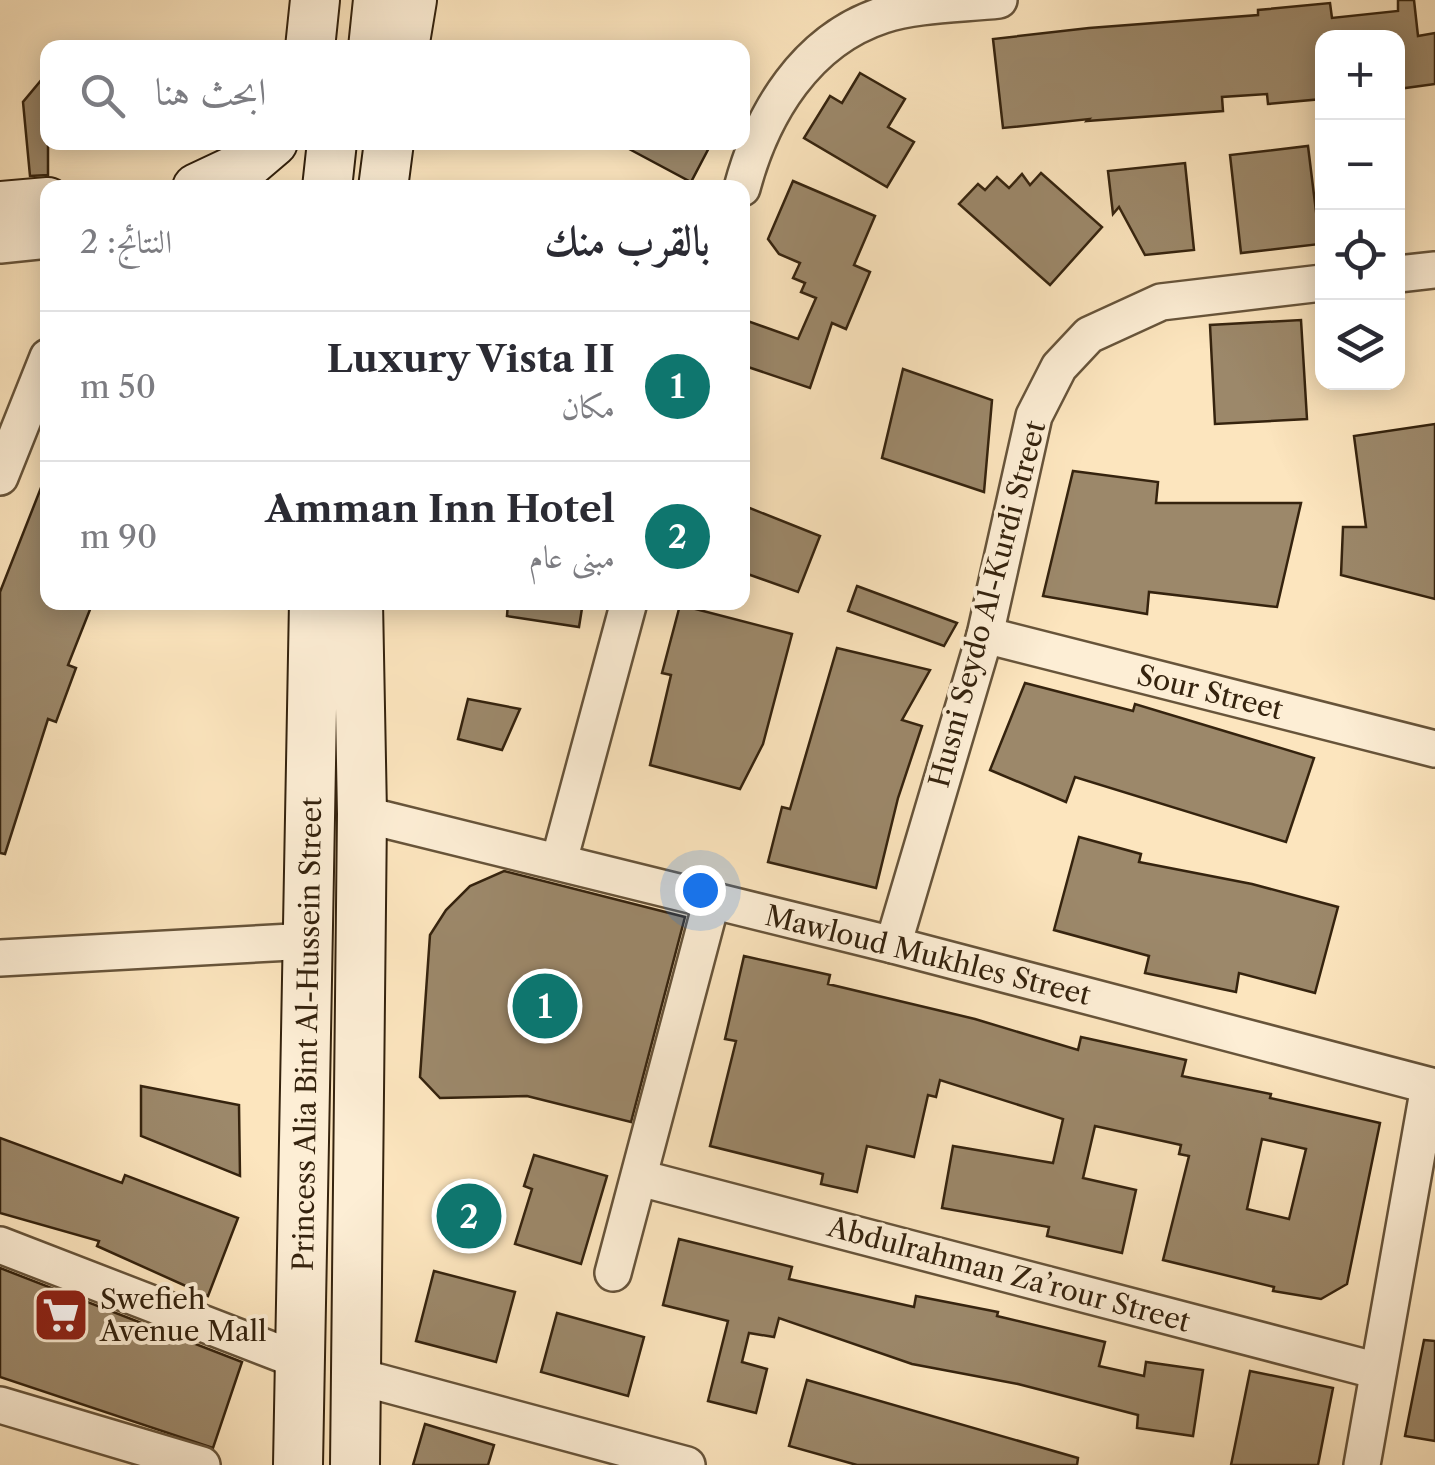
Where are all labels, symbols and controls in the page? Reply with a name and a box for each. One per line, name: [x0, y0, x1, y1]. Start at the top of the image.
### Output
map controls: [1315, 30, 1405, 390]
button: +: [1315, 30, 1405, 120]
search box: [40, 40, 750, 150]
icon: search: [75, 68, 130, 123]
text: ابحث هنا: [155, 68, 266, 115]
button: −: [1315, 120, 1405, 210]
button: locate: [1315, 210, 1405, 300]
text: بالقرب منك: [544, 214, 710, 266]
text: النتائج: 2: [80, 222, 172, 261]
button: layers: [1315, 300, 1405, 390]
text: Luxury Vista II: [327, 335, 615, 382]
text: 50 m: [80, 367, 156, 406]
text: 1: [670, 367, 685, 406]
text: مكان: [561, 387, 615, 426]
street label: Husni Seydo Al-Kurdi Street: [922, 417, 1052, 791]
text: Amman Inn Hotel: [265, 485, 615, 532]
text: 90 m: [80, 517, 157, 556]
text: 2: [668, 517, 687, 556]
text: مبنى عام: [529, 537, 615, 576]
street label: Sour Street: [1133, 657, 1287, 727]
street label: Princess Alia Bint Al-Hussein Street: [286, 797, 328, 1271]
your location: [675, 865, 726, 916]
street label: Mawloud Mukhles Street: [762, 898, 1094, 1012]
pin: 1: [512, 968, 578, 1044]
pin: 2: [436, 1178, 502, 1254]
street label: Abdulrahman Za’rour Street: [823, 1209, 1194, 1339]
place label: Swefieh Avenue Mall: [99, 1282, 266, 1348]
supermarket icon: Swefieh Avenue Mall: [31, 1285, 91, 1345]

